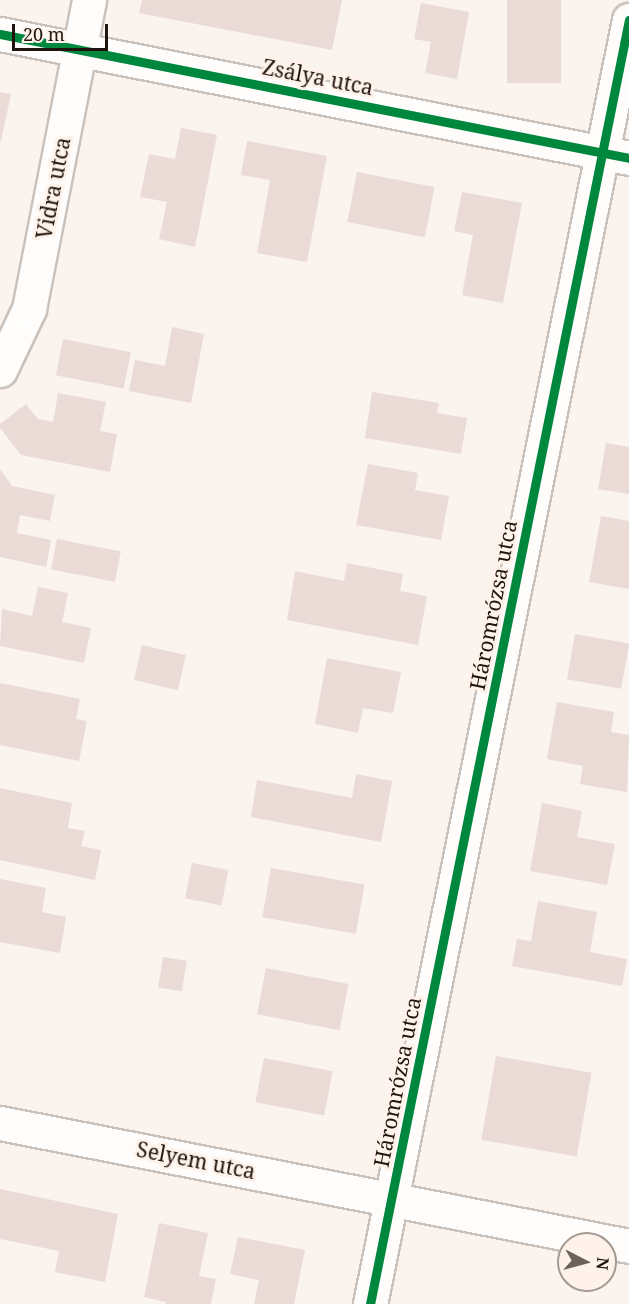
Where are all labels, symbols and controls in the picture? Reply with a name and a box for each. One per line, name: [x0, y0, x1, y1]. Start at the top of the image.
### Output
scale bar: [15, 12, 111, 50]
text: 20 m: [23, 22, 65, 46]
street label: Zsálya utca: [260, 54, 376, 100]
street label: Vidra utca: [31, 135, 75, 241]
street label: Háromrózsa utca: [464, 518, 522, 692]
street label: Háromrózsa utca: [368, 995, 426, 1169]
street label: Selyem utca: [134, 1136, 258, 1184]
north arrow: [557, 1232, 617, 1292]
text: N: [591, 1256, 615, 1271]

